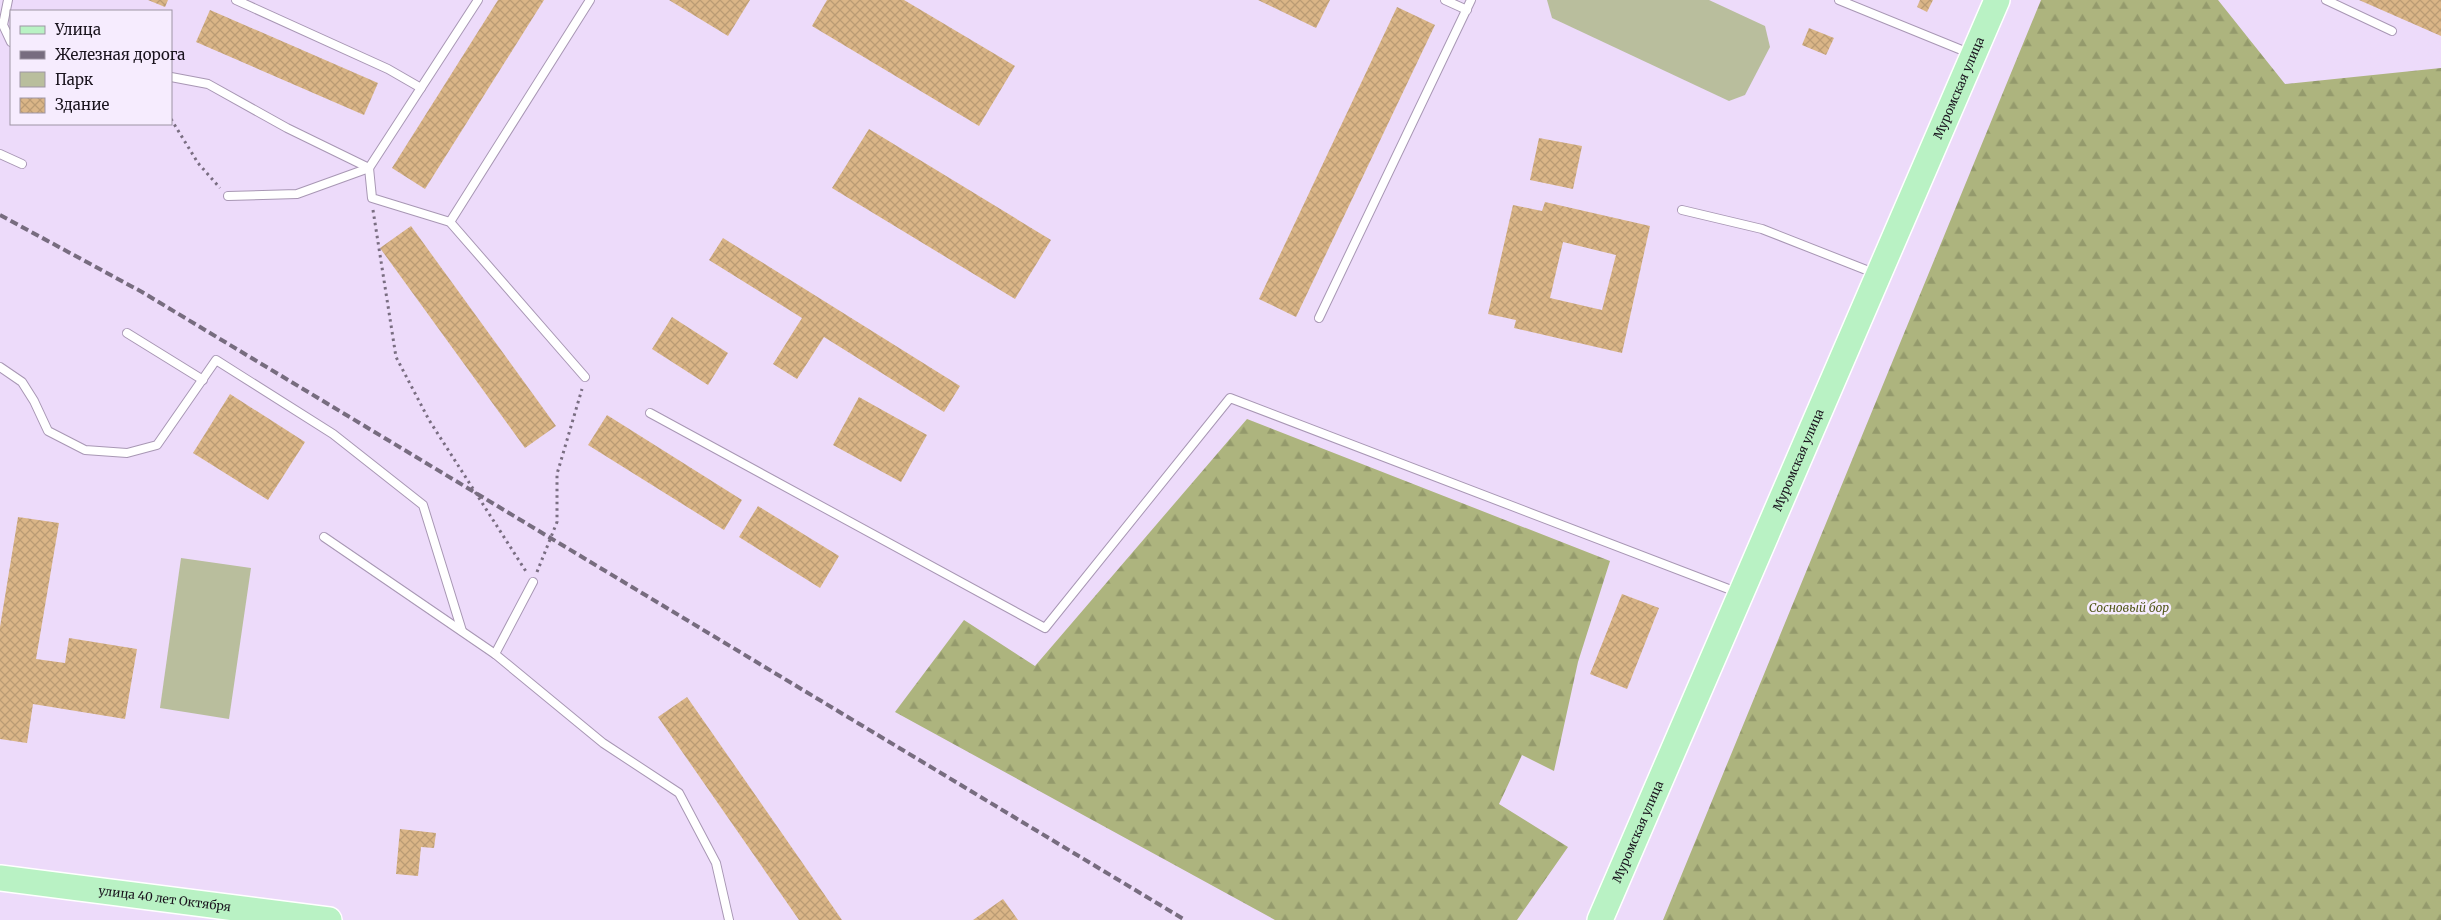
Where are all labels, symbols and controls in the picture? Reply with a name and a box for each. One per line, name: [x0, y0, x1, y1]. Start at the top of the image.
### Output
legend: [10, 10, 172, 125]
text: Улица: [54, 20, 101, 39]
street label: Муромская улица: [1930, 34, 1987, 141]
text: Железная дорога: [55, 45, 185, 64]
text: Парк: [55, 70, 94, 89]
text: Здание: [55, 95, 109, 114]
street label: Муромская улица: [1769, 406, 1827, 513]
park label: Сосновый бор: [2089, 600, 2169, 615]
street label: Муромская улица: [1609, 778, 1666, 885]
street label: улица 40 лет Октября: [98, 883, 232, 914]

